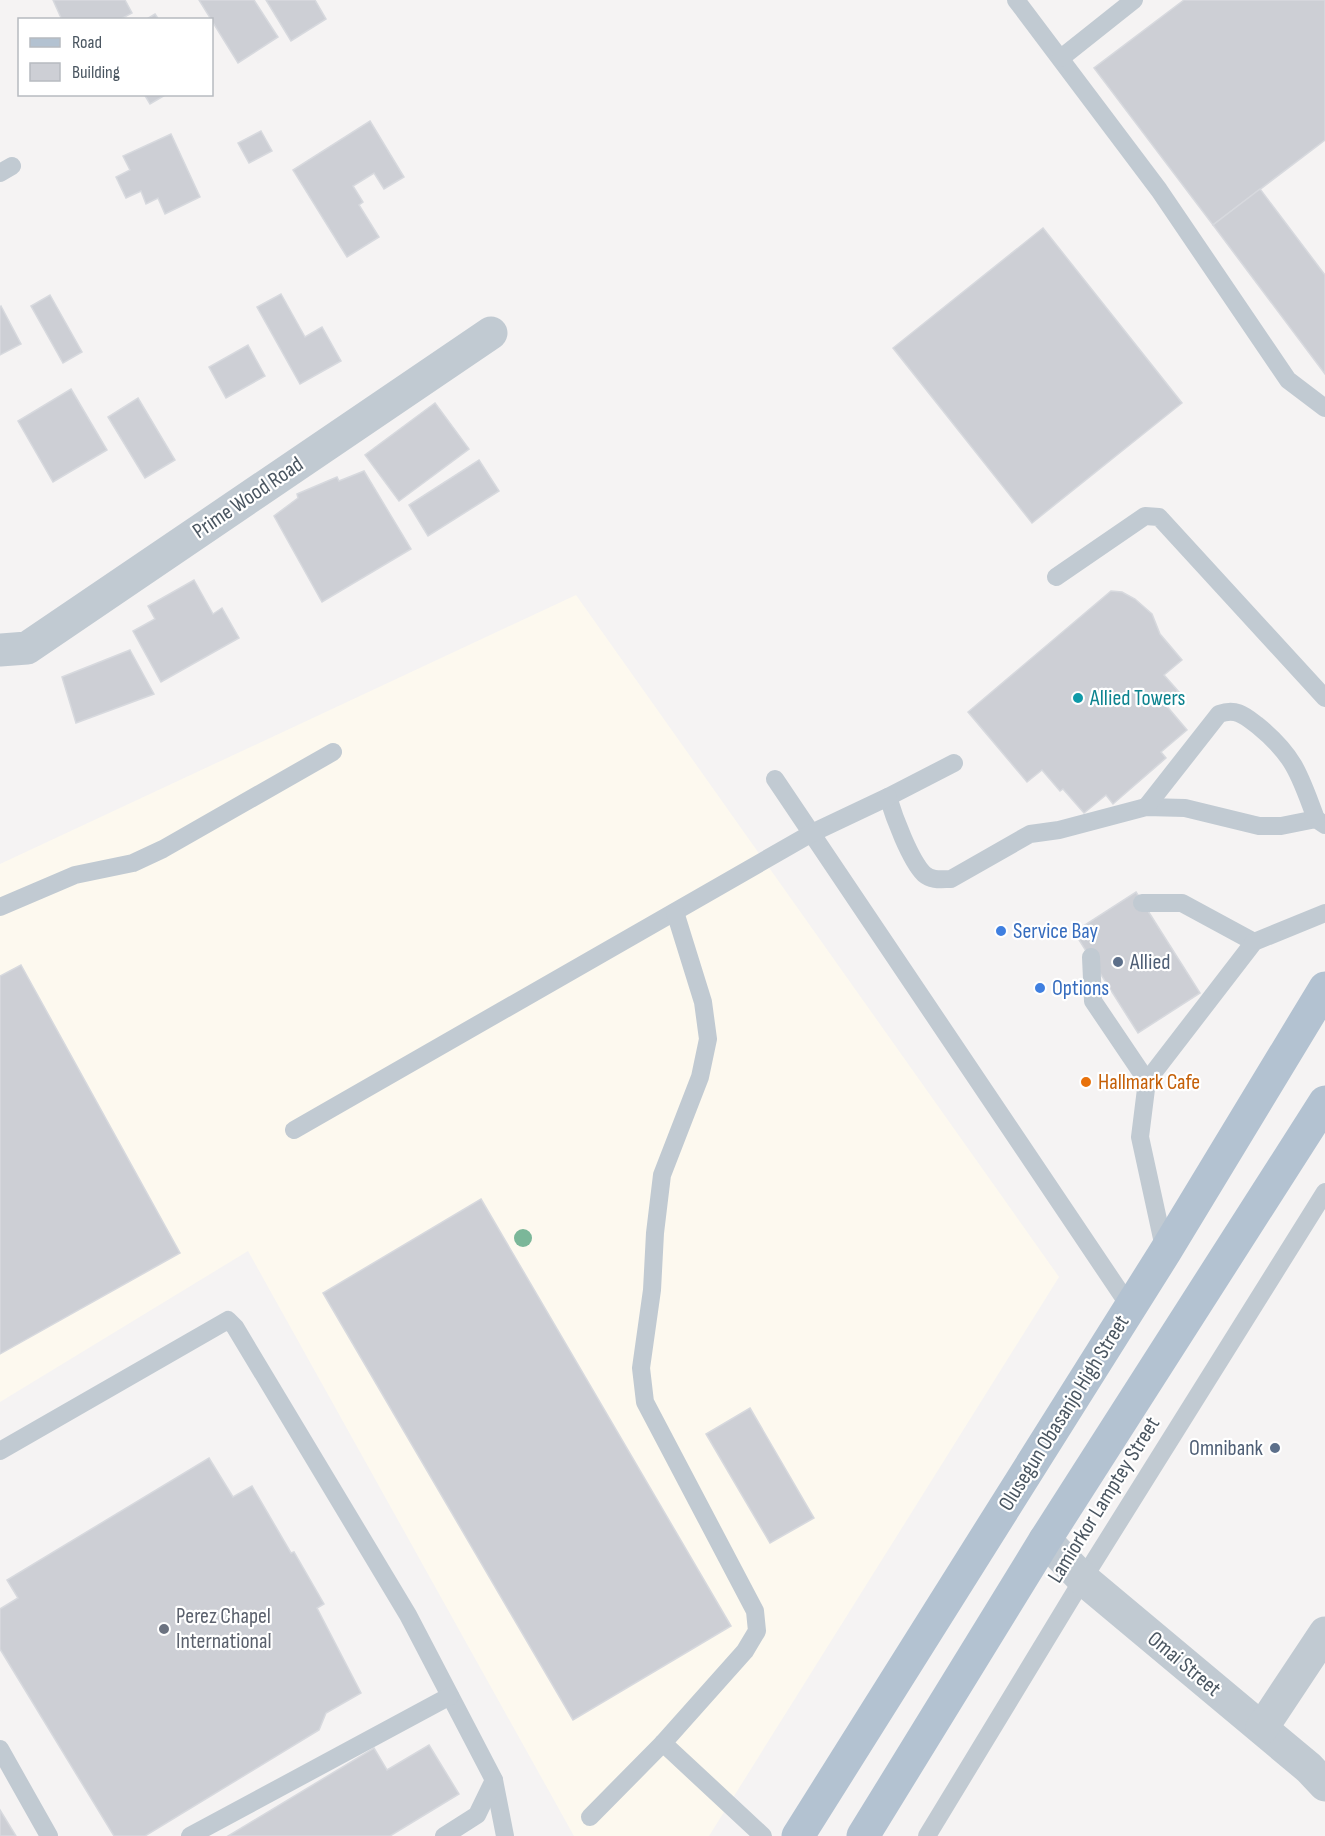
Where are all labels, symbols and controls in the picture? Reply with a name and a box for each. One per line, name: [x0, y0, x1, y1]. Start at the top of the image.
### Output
legend: [18, 18, 213, 96]
text: Road: [72, 32, 102, 53]
text: Building: [72, 62, 120, 83]
street label: Prime Wood Road: [188, 451, 308, 545]
place label: Allied Towers: [1089, 685, 1186, 712]
marker: Allied Towers: [1071, 691, 1085, 705]
place label: Service Bay: [1013, 918, 1099, 945]
marker: Service Bay: [994, 924, 1008, 938]
place label: Allied: [1129, 949, 1170, 976]
marker: Allied: [1111, 955, 1125, 969]
place label: Options: [1052, 975, 1109, 1002]
marker: Options: [1033, 981, 1047, 995]
place label: Hallmark Cafe: [1098, 1069, 1200, 1096]
marker: Hallmark Cafe: [1079, 1075, 1093, 1089]
street label: Olusegun Obasanjo High Street: [993, 1310, 1135, 1516]
street label: Lamiorkor Lamptey Street: [1042, 1412, 1166, 1588]
place label: Omnibank: [1189, 1435, 1264, 1462]
marker: Omnibank: [1268, 1441, 1282, 1455]
place label: Perez Chapel International: [176, 1603, 272, 1655]
marker: Perez Chapel International: [157, 1622, 171, 1636]
street label: Omai Street: [1142, 1626, 1226, 1703]

